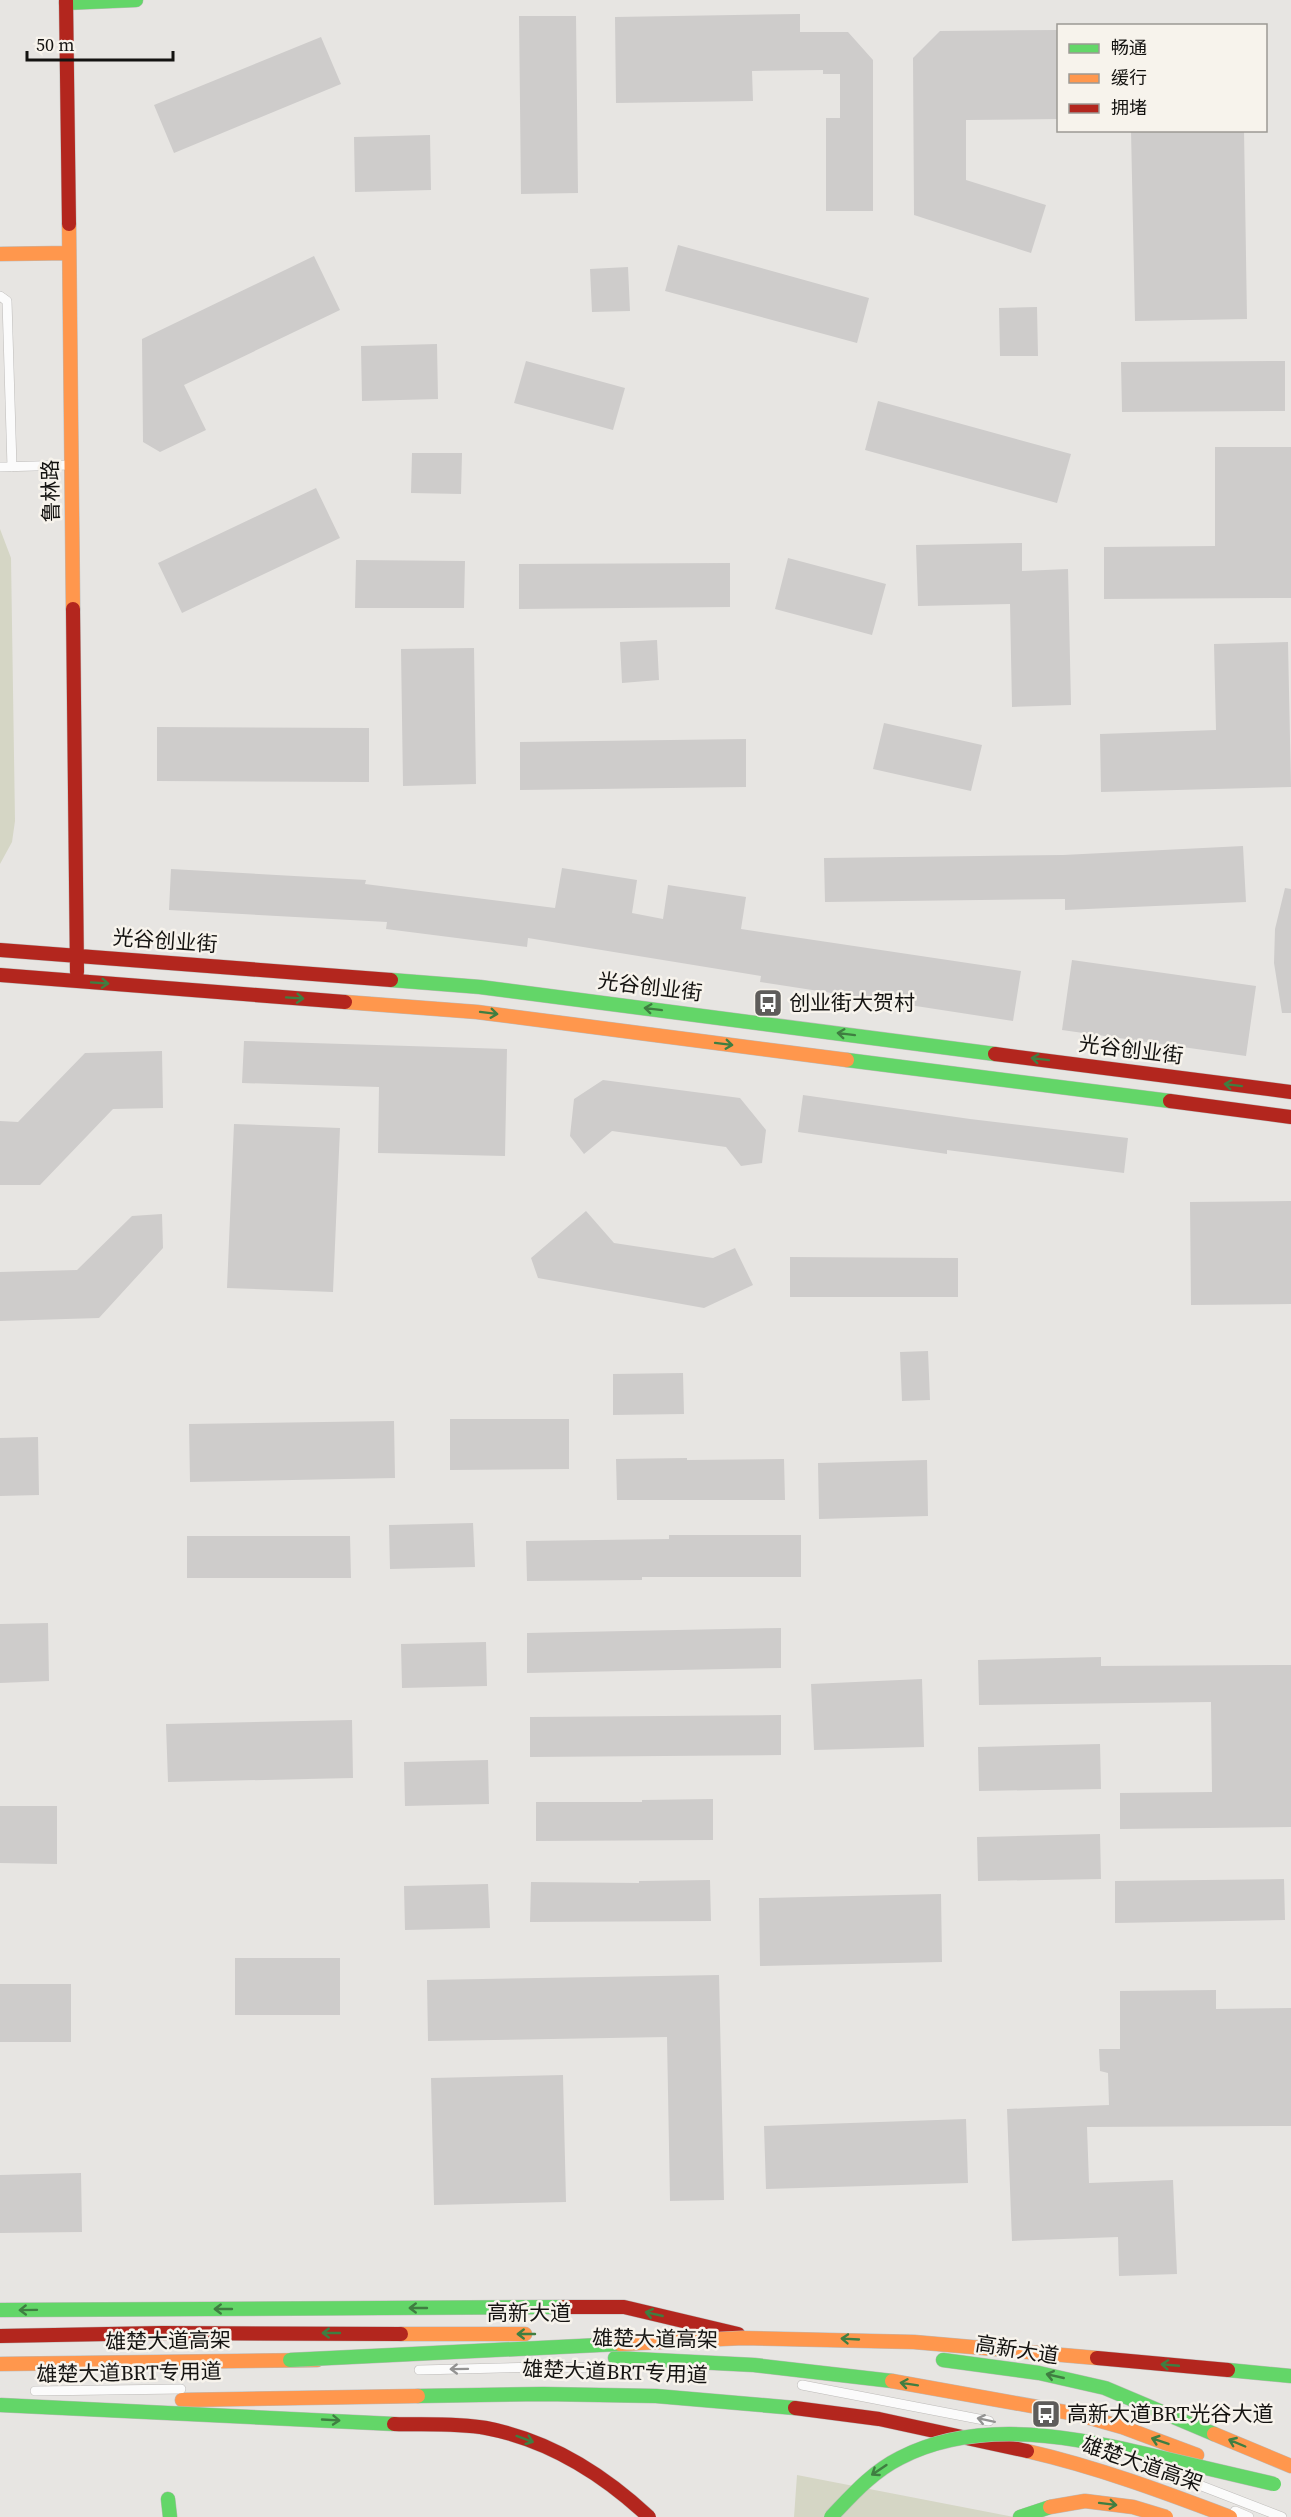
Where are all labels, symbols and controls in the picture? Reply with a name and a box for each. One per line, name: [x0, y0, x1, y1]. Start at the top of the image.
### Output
scale bar: [27, 24, 172, 62]
legend: [1057, 24, 1267, 132]
text: 50 m: [36, 32, 74, 57]
text: 畅通: [1111, 35, 1147, 60]
text: 缓行: [1111, 65, 1147, 90]
text: 拥堵: [1111, 95, 1147, 120]
street label: 鲁林路: [35, 459, 66, 523]
street label: 光谷创业街: [112, 922, 218, 959]
street label: 光谷创业街: [596, 966, 704, 1007]
one-way arrow: [90, 978, 110, 989]
bus stop icon: 创业街大贺村: [752, 987, 784, 1019]
place label: 创业街大贺村: [789, 988, 915, 1017]
one-way arrow: [284, 993, 304, 1004]
one-way arrow: [643, 1003, 663, 1014]
one-way arrow: [479, 1008, 498, 1019]
one-way arrow: [837, 1029, 857, 1040]
street label: 光谷创业街: [1077, 1029, 1185, 1070]
one-way arrow: [714, 1038, 733, 1049]
one-way arrow: [1030, 1054, 1050, 1065]
one-way arrow: [1224, 1079, 1243, 1090]
street label: 高新大道: [487, 2298, 571, 2327]
one-way arrow: [409, 2302, 429, 2314]
one-way arrow: [214, 2303, 234, 2315]
one-way arrow: [19, 2304, 39, 2316]
one-way arrow: [645, 2308, 664, 2320]
street label: 雄楚大道高架: [592, 2323, 718, 2354]
street label: 雄楚大道高架: [105, 2325, 231, 2356]
one-way arrow: [322, 2327, 342, 2339]
one-way arrow: [517, 2328, 537, 2340]
street label: 高新大道: [973, 2329, 1061, 2370]
one-way arrow: [841, 2334, 861, 2345]
street label: 雄楚大道BRT专用道: [522, 2354, 708, 2389]
street label: 雄楚大道BRT专用道: [36, 2356, 222, 2389]
one-way arrow: [1161, 2359, 1181, 2370]
one-way arrow: [450, 2363, 470, 2375]
one-way arrow: [1046, 2370, 1065, 2382]
one-way arrow: [900, 2379, 920, 2390]
bus stop icon: 高新大道BRT光谷大道: [1030, 2398, 1062, 2430]
place label: 高新大道BRT光谷大道: [1067, 2399, 1273, 2428]
one-way arrow: [977, 2414, 996, 2426]
one-way arrow: [321, 2415, 341, 2426]
street label: 雄楚大道高架: [1078, 2429, 1206, 2498]
one-way arrow: [515, 2434, 533, 2445]
one-way arrow: [1151, 2435, 1170, 2446]
one-way arrow: [1229, 2437, 1247, 2448]
one-way arrow: [872, 2464, 888, 2476]
one-way arrow: [1097, 2499, 1117, 2510]

